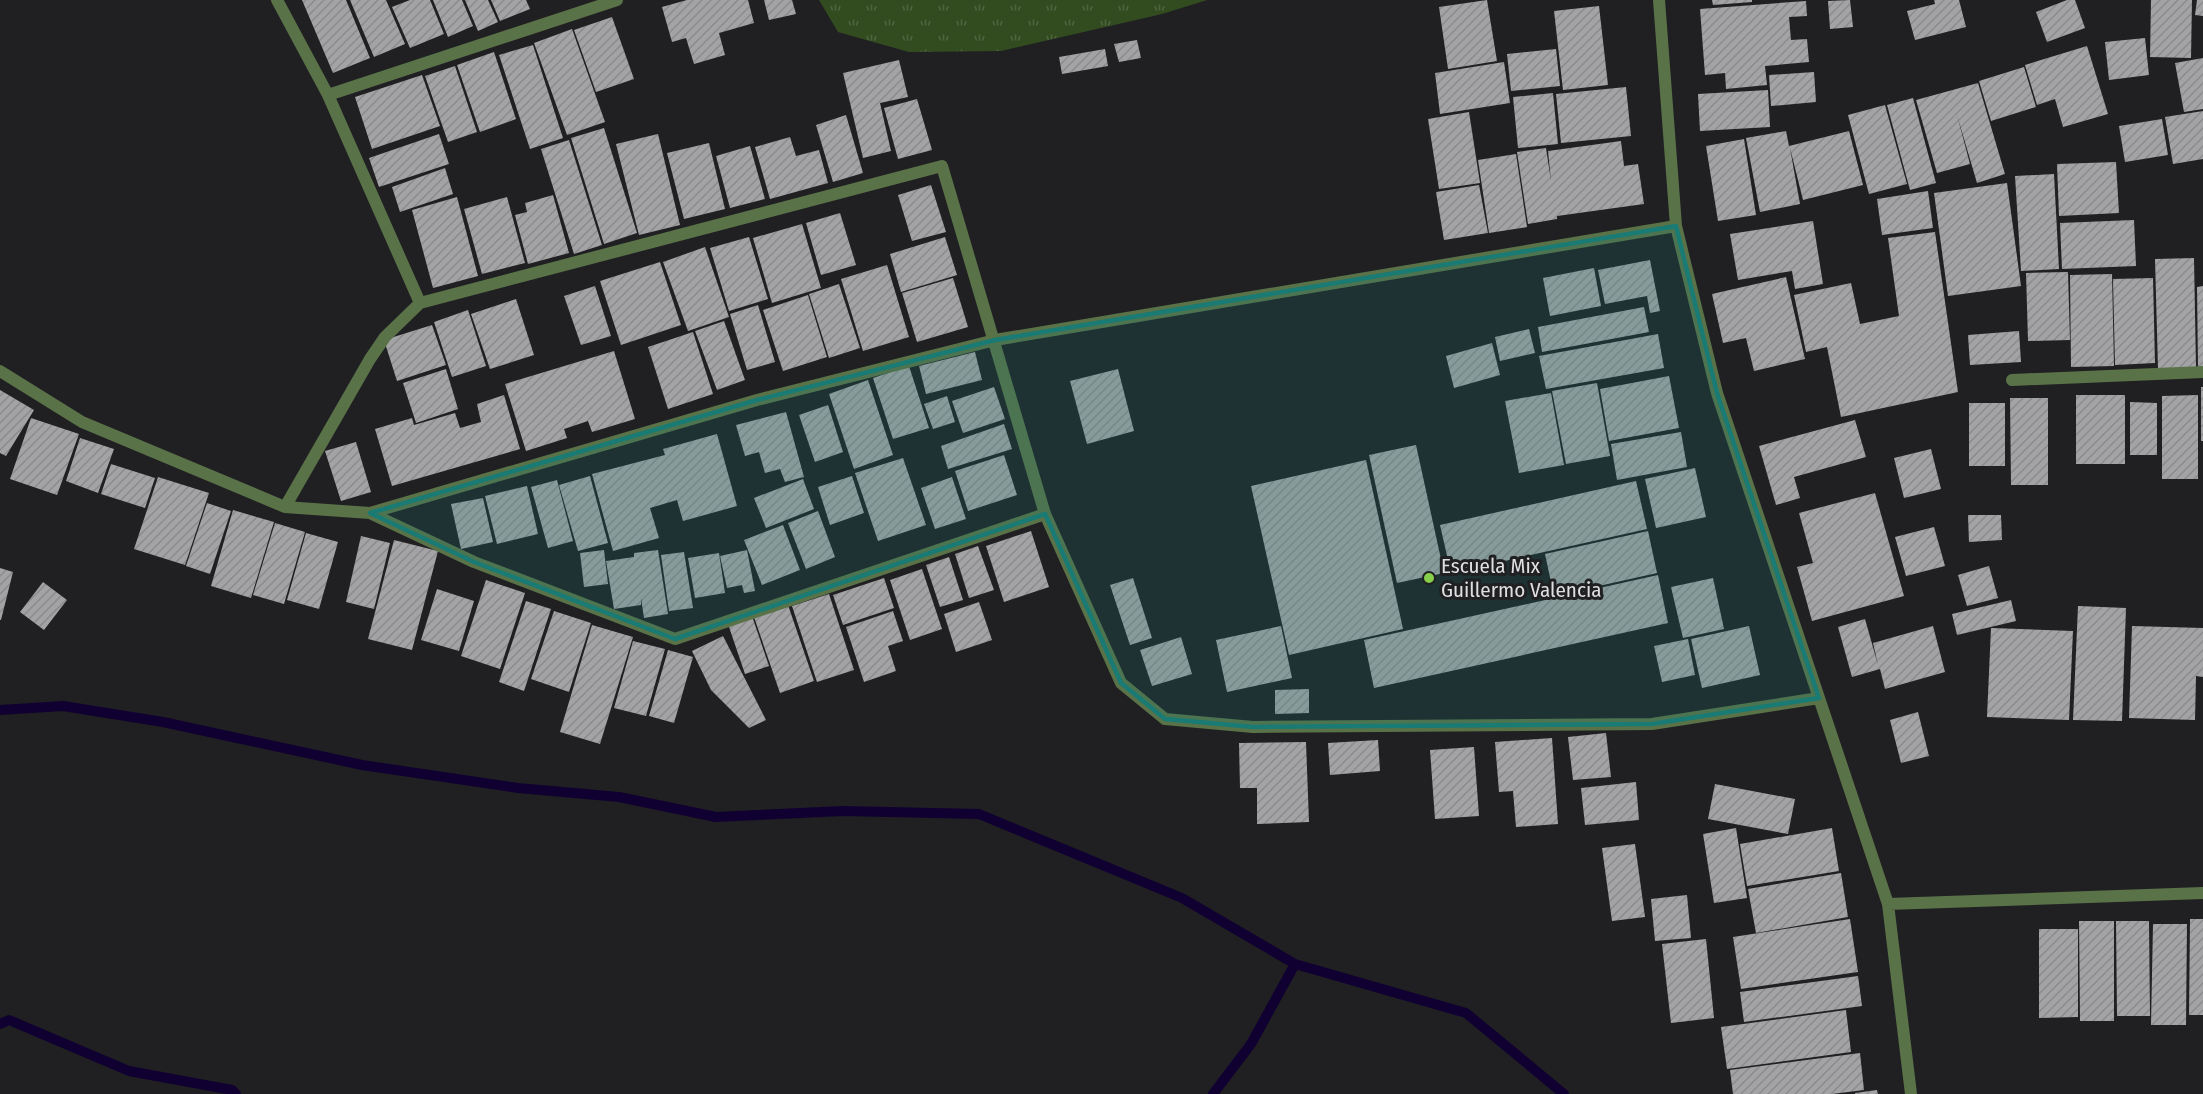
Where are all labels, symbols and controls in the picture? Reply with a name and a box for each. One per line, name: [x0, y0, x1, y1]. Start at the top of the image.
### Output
place label: Escuela Mix Guillermo Valencia: [1441, 553, 1602, 603]
marker: Escuela Mix Guillermo Valencia: [1422, 571, 1436, 585]

